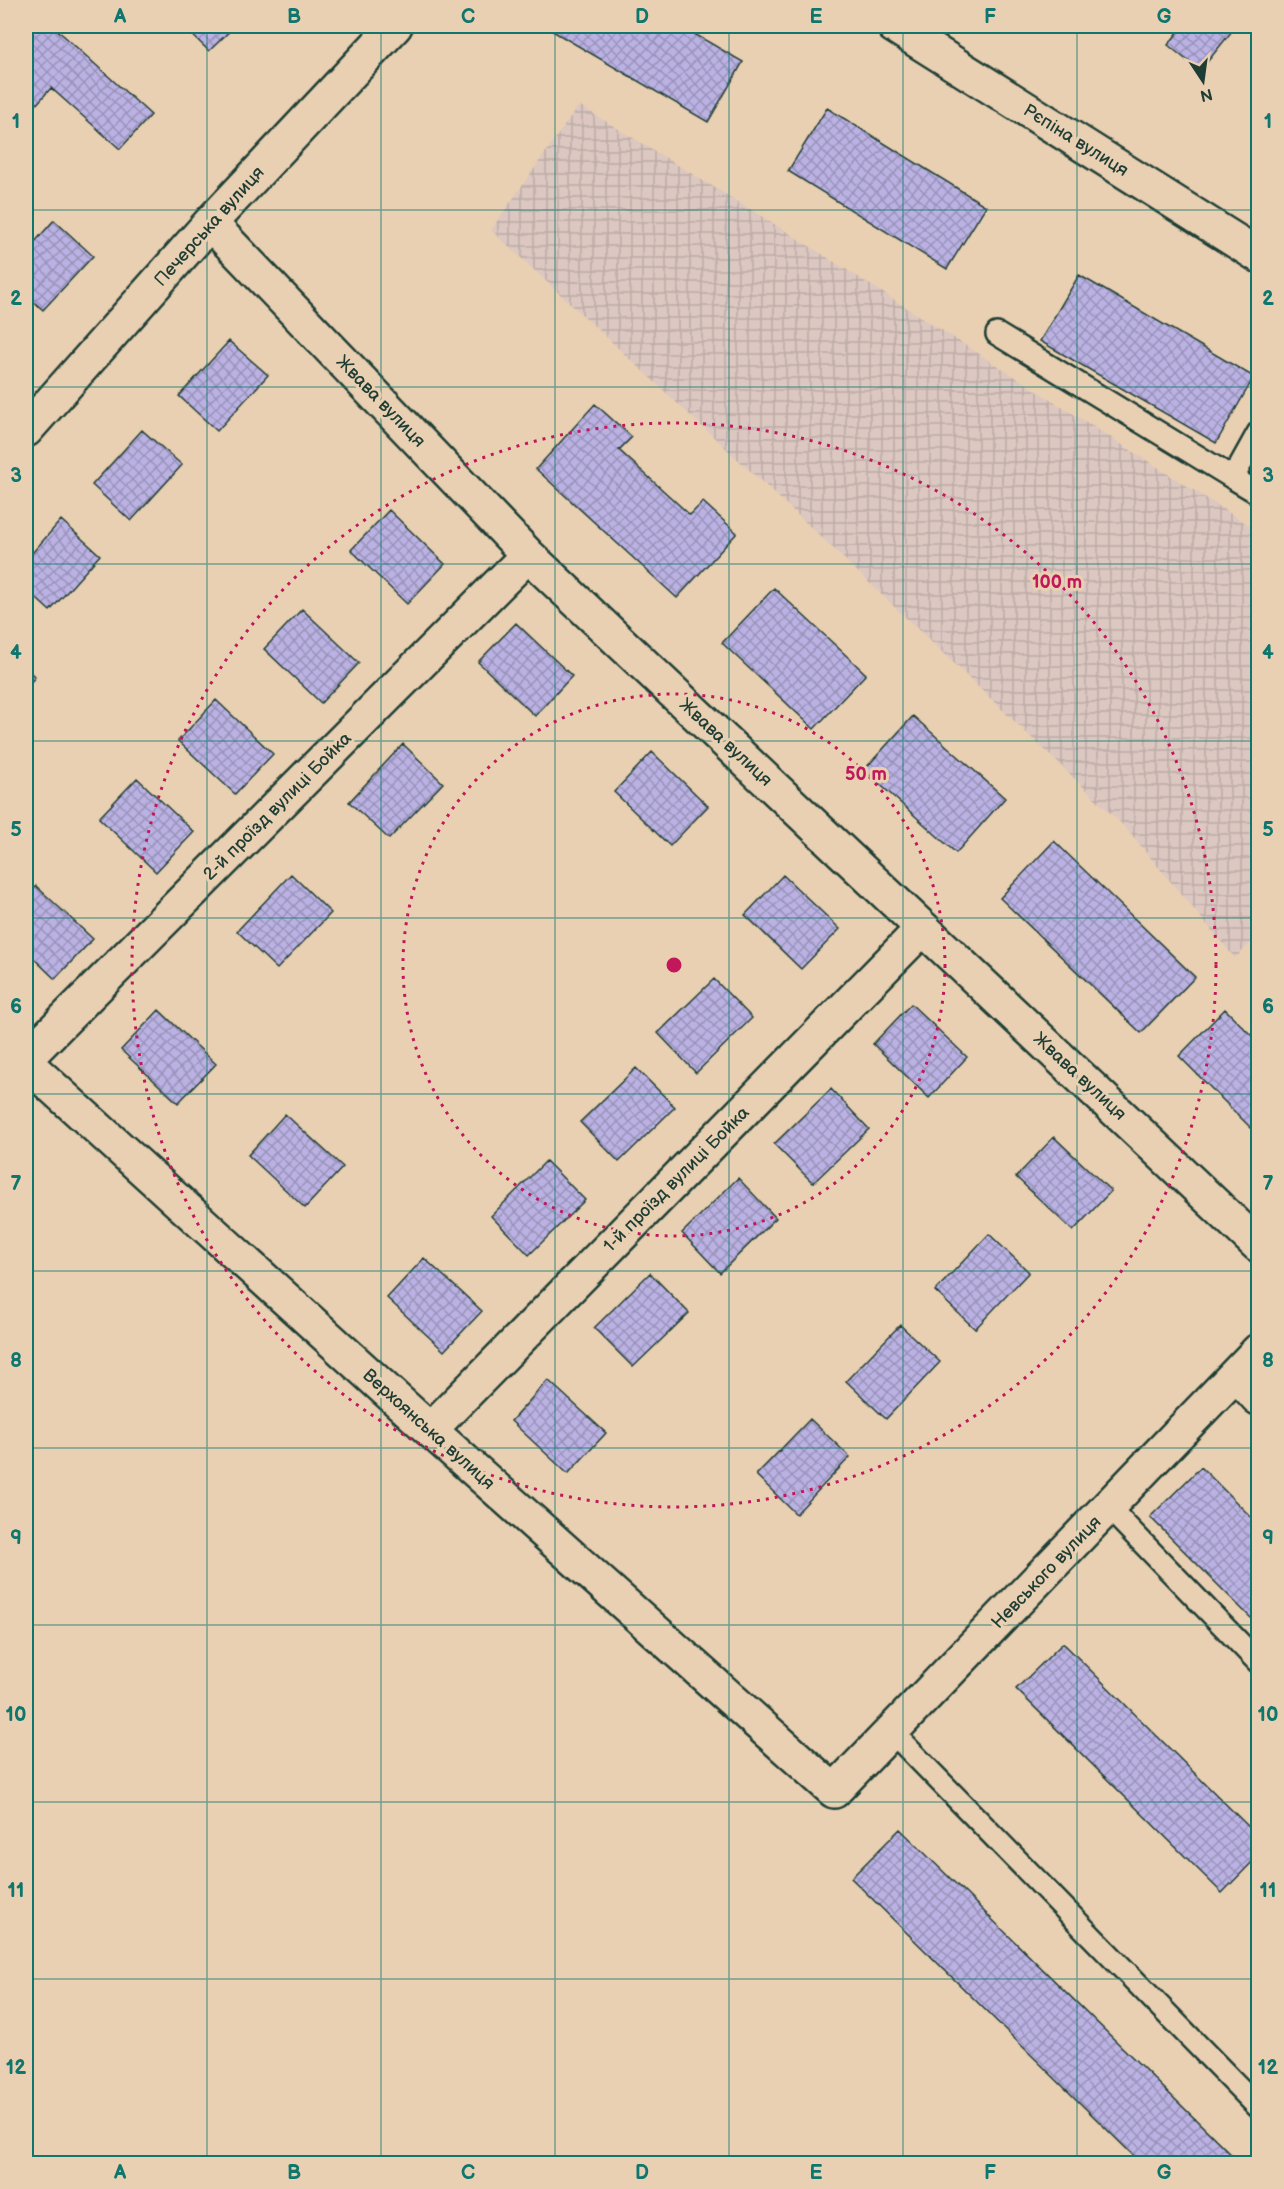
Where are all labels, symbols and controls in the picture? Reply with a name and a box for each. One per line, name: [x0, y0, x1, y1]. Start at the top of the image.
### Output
text: A: [113, 5, 127, 29]
text: B: [287, 5, 301, 29]
text: C: [461, 5, 475, 29]
text: D: [635, 5, 649, 29]
text: E: [810, 5, 823, 29]
text: F: [984, 5, 996, 29]
text: G: [1157, 5, 1172, 29]
north arrow: [1173, 51, 1233, 111]
text: N: [1198, 84, 1214, 105]
street label: Рєпіна вулиця: [1019, 100, 1132, 181]
text: 1: [12, 110, 20, 134]
text: 1: [1264, 110, 1272, 134]
street label: Печерська вулиця: [150, 162, 269, 291]
text: 2: [10, 287, 22, 311]
text: 2: [1262, 287, 1274, 311]
street label: Жвава вулиця: [332, 351, 430, 452]
text: 3: [10, 464, 22, 488]
text: 3: [1262, 464, 1274, 488]
text: 100 m: [1032, 572, 1082, 593]
text: 4: [10, 641, 22, 665]
text: 4: [1262, 641, 1274, 665]
street label: Жвава вулиця: [675, 694, 776, 791]
street label: 2-й проїзд вулиці Бойка: [199, 728, 356, 885]
text: 50 m: [845, 764, 887, 785]
text: 5: [10, 818, 22, 842]
text: 5: [1262, 818, 1274, 842]
centre of rings: [664, 955, 684, 975]
text: 6: [10, 995, 22, 1019]
text: 6: [1262, 995, 1274, 1019]
street label: Жвава вулиця: [1029, 1028, 1130, 1125]
street label: 1-й проїзд вулиці Бойка: [599, 1102, 754, 1257]
text: 7: [10, 1172, 22, 1196]
text: 7: [1262, 1172, 1274, 1196]
text: 8: [10, 1349, 22, 1373]
text: 8: [1262, 1349, 1274, 1373]
street label: Верхоянська вулиця: [358, 1365, 499, 1494]
street label: Невського вулиця: [987, 1512, 1106, 1633]
text: 9: [10, 1526, 22, 1550]
text: 9: [1262, 1526, 1274, 1550]
text: 10: [6, 1703, 26, 1727]
text: 10: [1258, 1703, 1278, 1727]
text: 11: [8, 1879, 24, 1903]
text: 11: [1260, 1879, 1276, 1903]
text: 12: [6, 2056, 26, 2080]
text: 12: [1258, 2056, 1278, 2080]
text: A: [113, 2161, 127, 2185]
text: B: [287, 2161, 301, 2185]
text: C: [461, 2161, 475, 2185]
text: D: [635, 2161, 649, 2185]
text: E: [810, 2161, 823, 2185]
text: F: [984, 2161, 996, 2185]
text: G: [1157, 2161, 1172, 2185]

